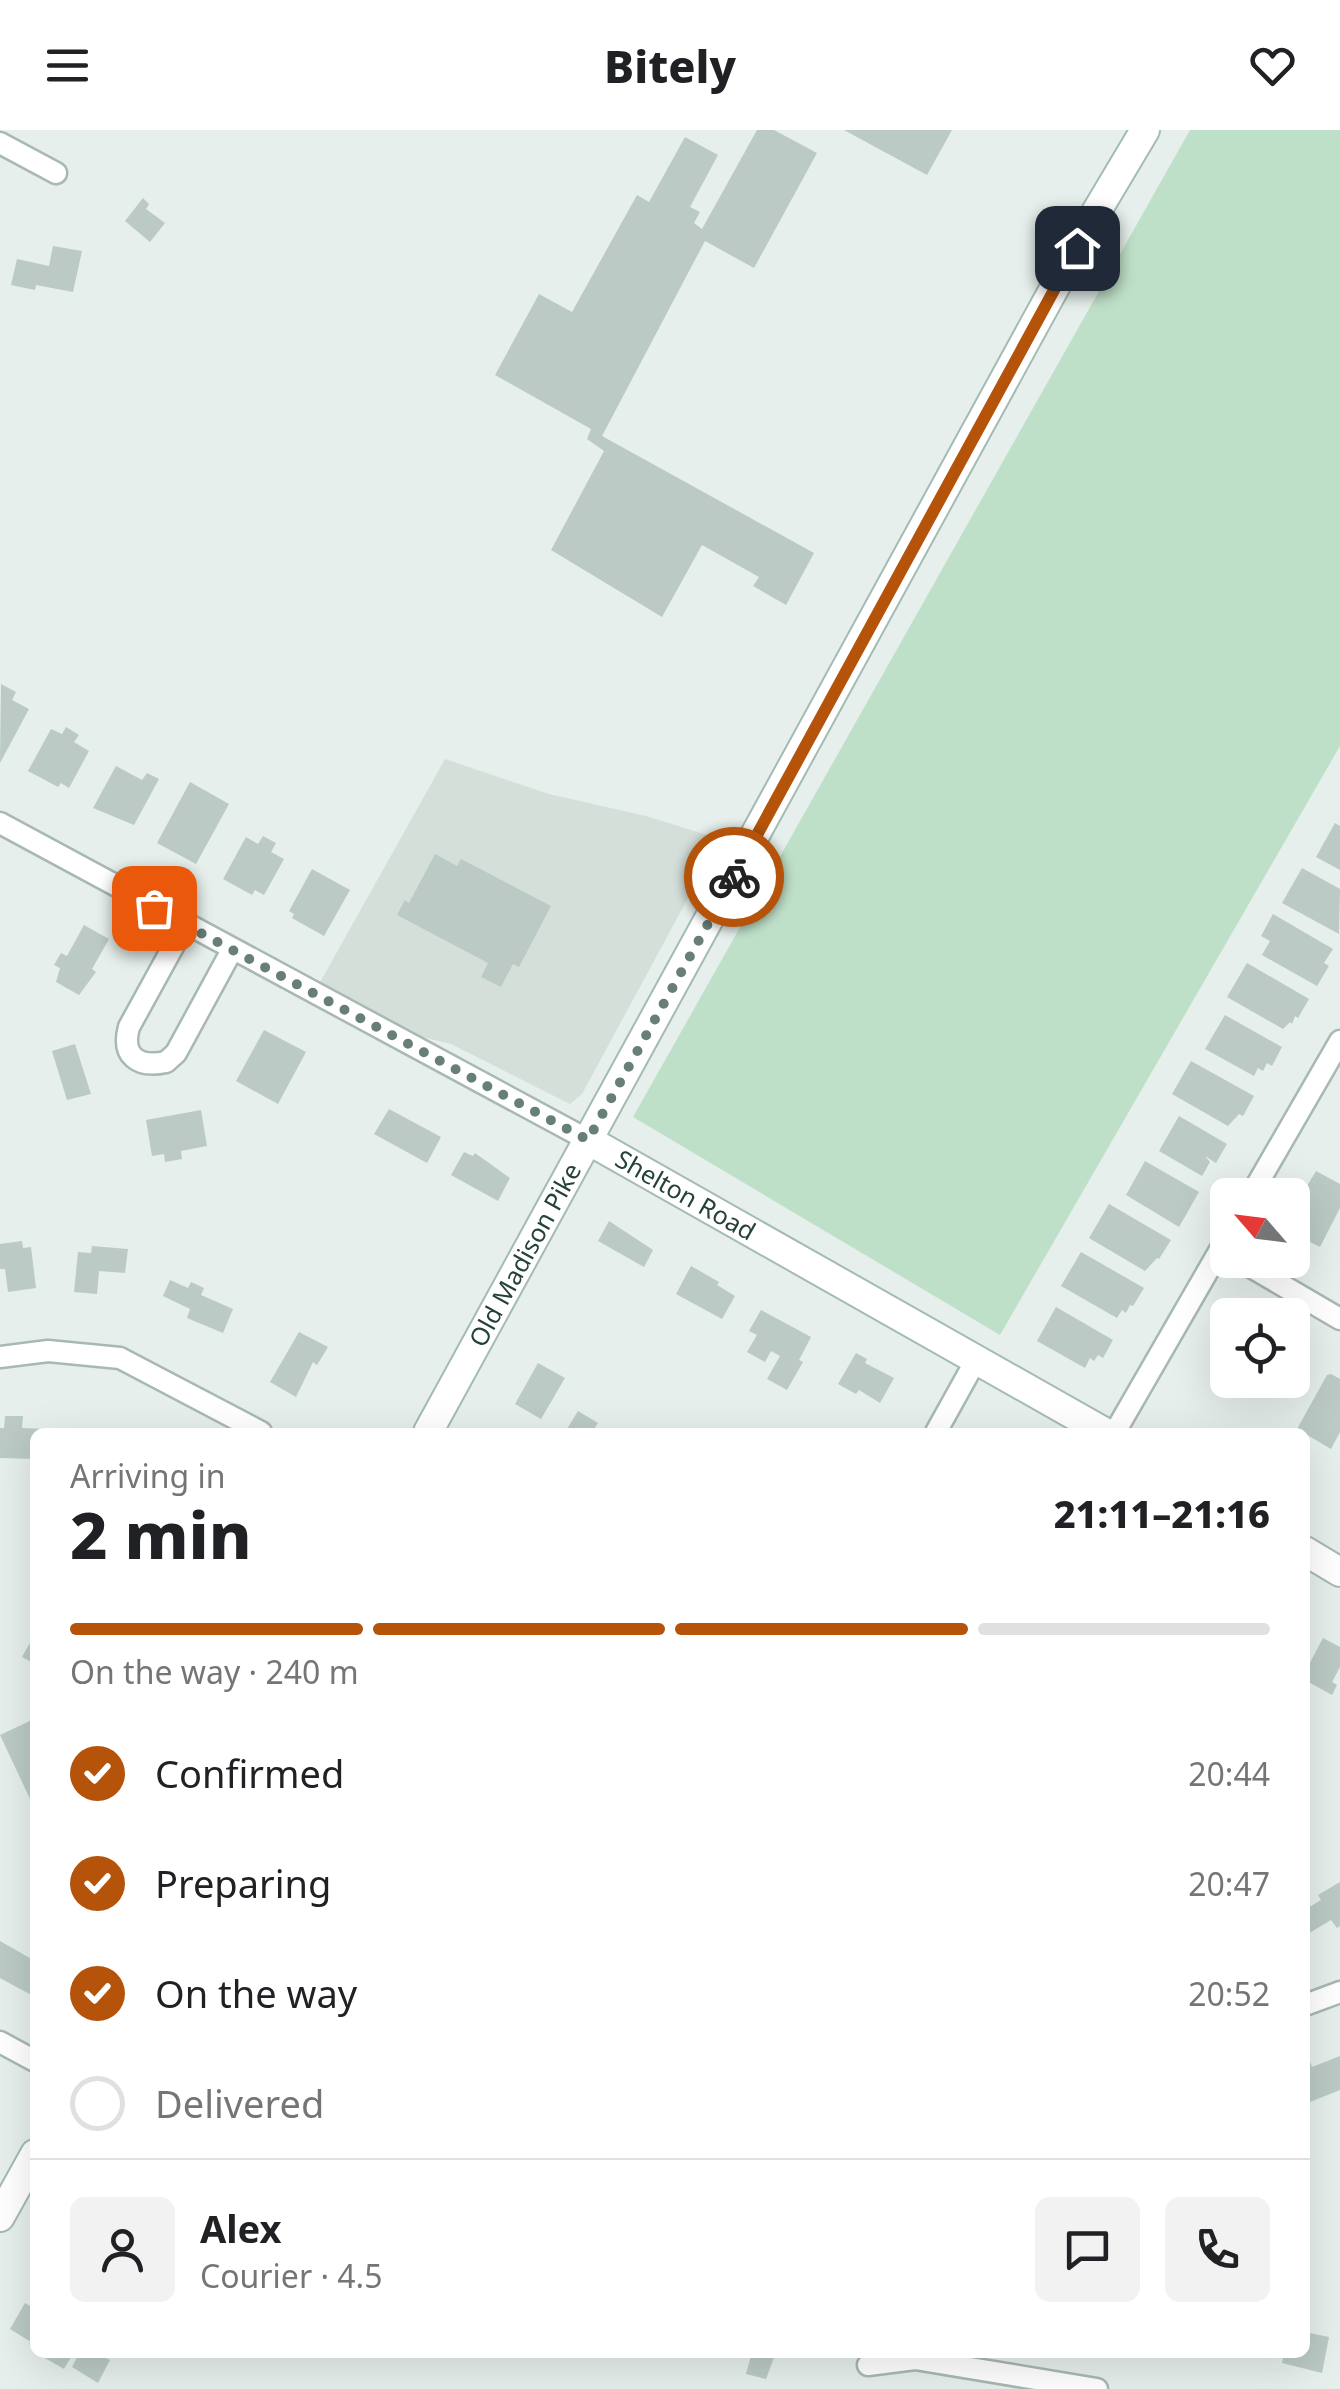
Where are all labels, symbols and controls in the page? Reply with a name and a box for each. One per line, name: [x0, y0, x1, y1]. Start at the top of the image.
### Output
text: Bitely: [604, 35, 736, 96]
icon: menu: [40, 38, 95, 93]
icon: heart: [1245, 38, 1300, 93]
pin: [1035, 206, 1120, 291]
icon: home: [1050, 221, 1105, 276]
courier: [684, 827, 784, 927]
icon: bike: [707, 850, 762, 905]
pin: [112, 866, 197, 951]
icon: bag: [127, 881, 182, 936]
street label: Shelton Road: [610, 1141, 762, 1248]
street label: Old Madison Pike: [460, 1156, 588, 1352]
north arrow: [1210, 1178, 1310, 1278]
map controls: [1210, 1178, 1310, 1398]
button: locate: [1210, 1298, 1310, 1398]
text: Arriving in: [70, 1454, 225, 1497]
text: 21:11–21:16: [1054, 1487, 1270, 1539]
text: 2 min: [70, 1490, 252, 1578]
text: On the way · 240 m: [70, 1650, 359, 1693]
icon: check: [70, 1746, 125, 1801]
text: Confirmed: [155, 1747, 344, 1799]
text: 20:44: [1188, 1752, 1270, 1795]
icon: check: [70, 1856, 125, 1911]
text: Preparing: [155, 1857, 331, 1909]
text: 20:47: [1188, 1862, 1270, 1905]
icon: check: [70, 1966, 125, 2021]
text: On the way: [155, 1967, 357, 2019]
text: 20:52: [1188, 1972, 1270, 2015]
text: Delivered: [155, 2077, 324, 2129]
button: person: [70, 2197, 175, 2302]
button: chat: [1035, 2197, 1140, 2302]
button: phone: [1165, 2197, 1270, 2302]
text: Alex: [200, 2202, 282, 2254]
text: Courier · 4.5: [200, 2254, 383, 2297]

